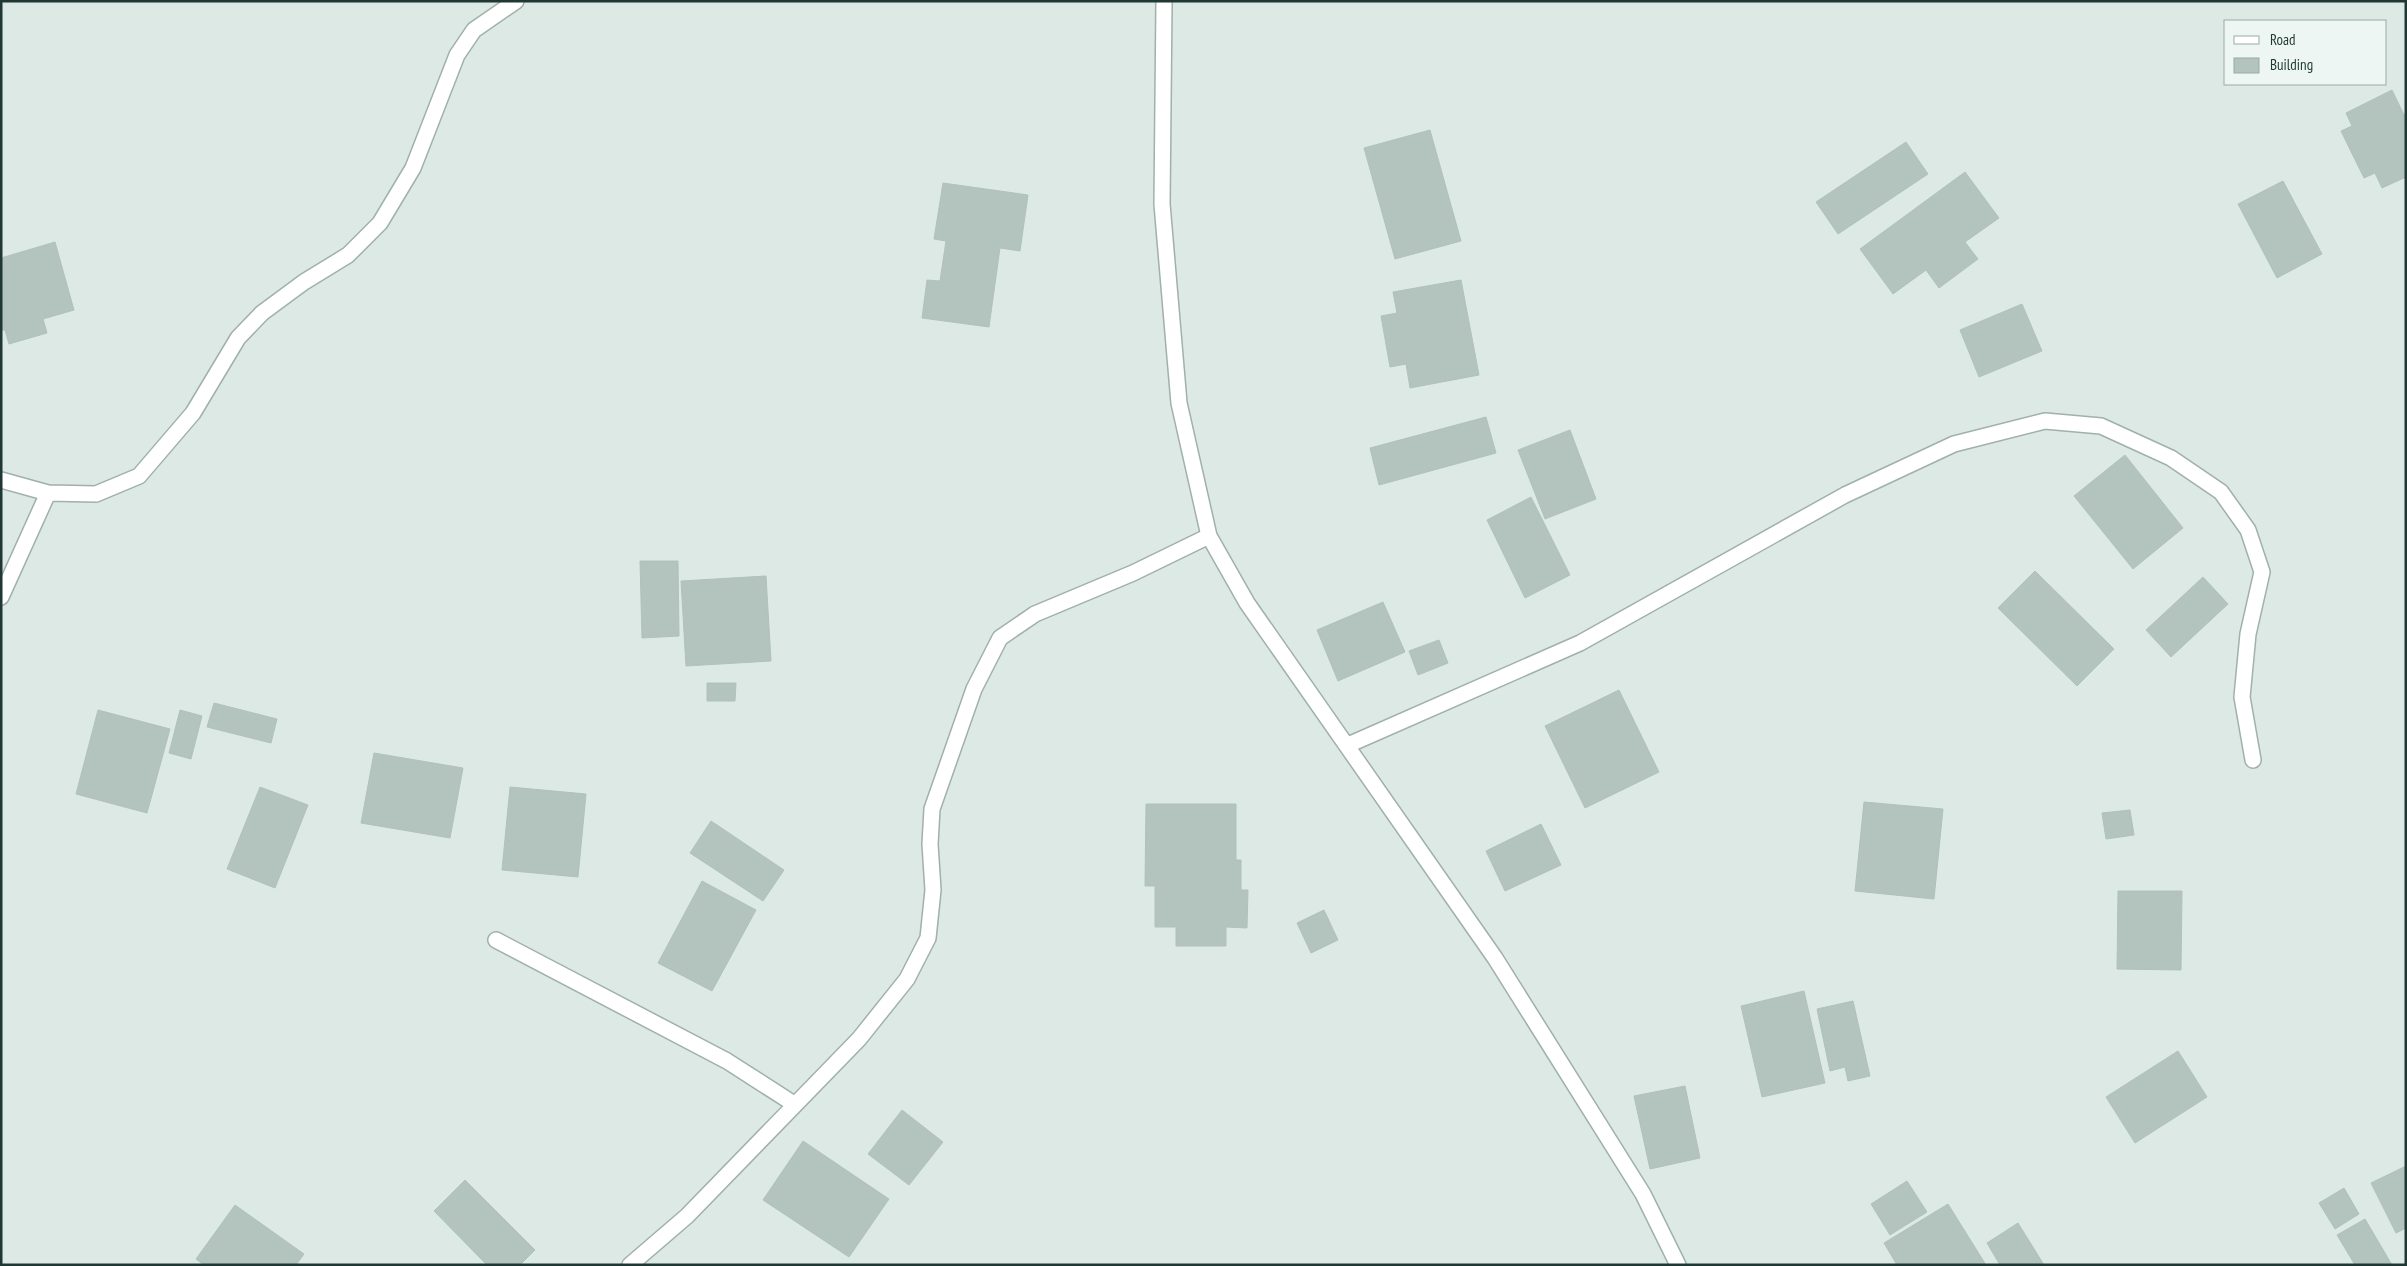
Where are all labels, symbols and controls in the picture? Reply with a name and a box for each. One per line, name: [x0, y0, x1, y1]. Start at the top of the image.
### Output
legend: [2224, 20, 2387, 85]
text: Road: [2270, 30, 2296, 49]
text: Building: [2270, 55, 2313, 74]

